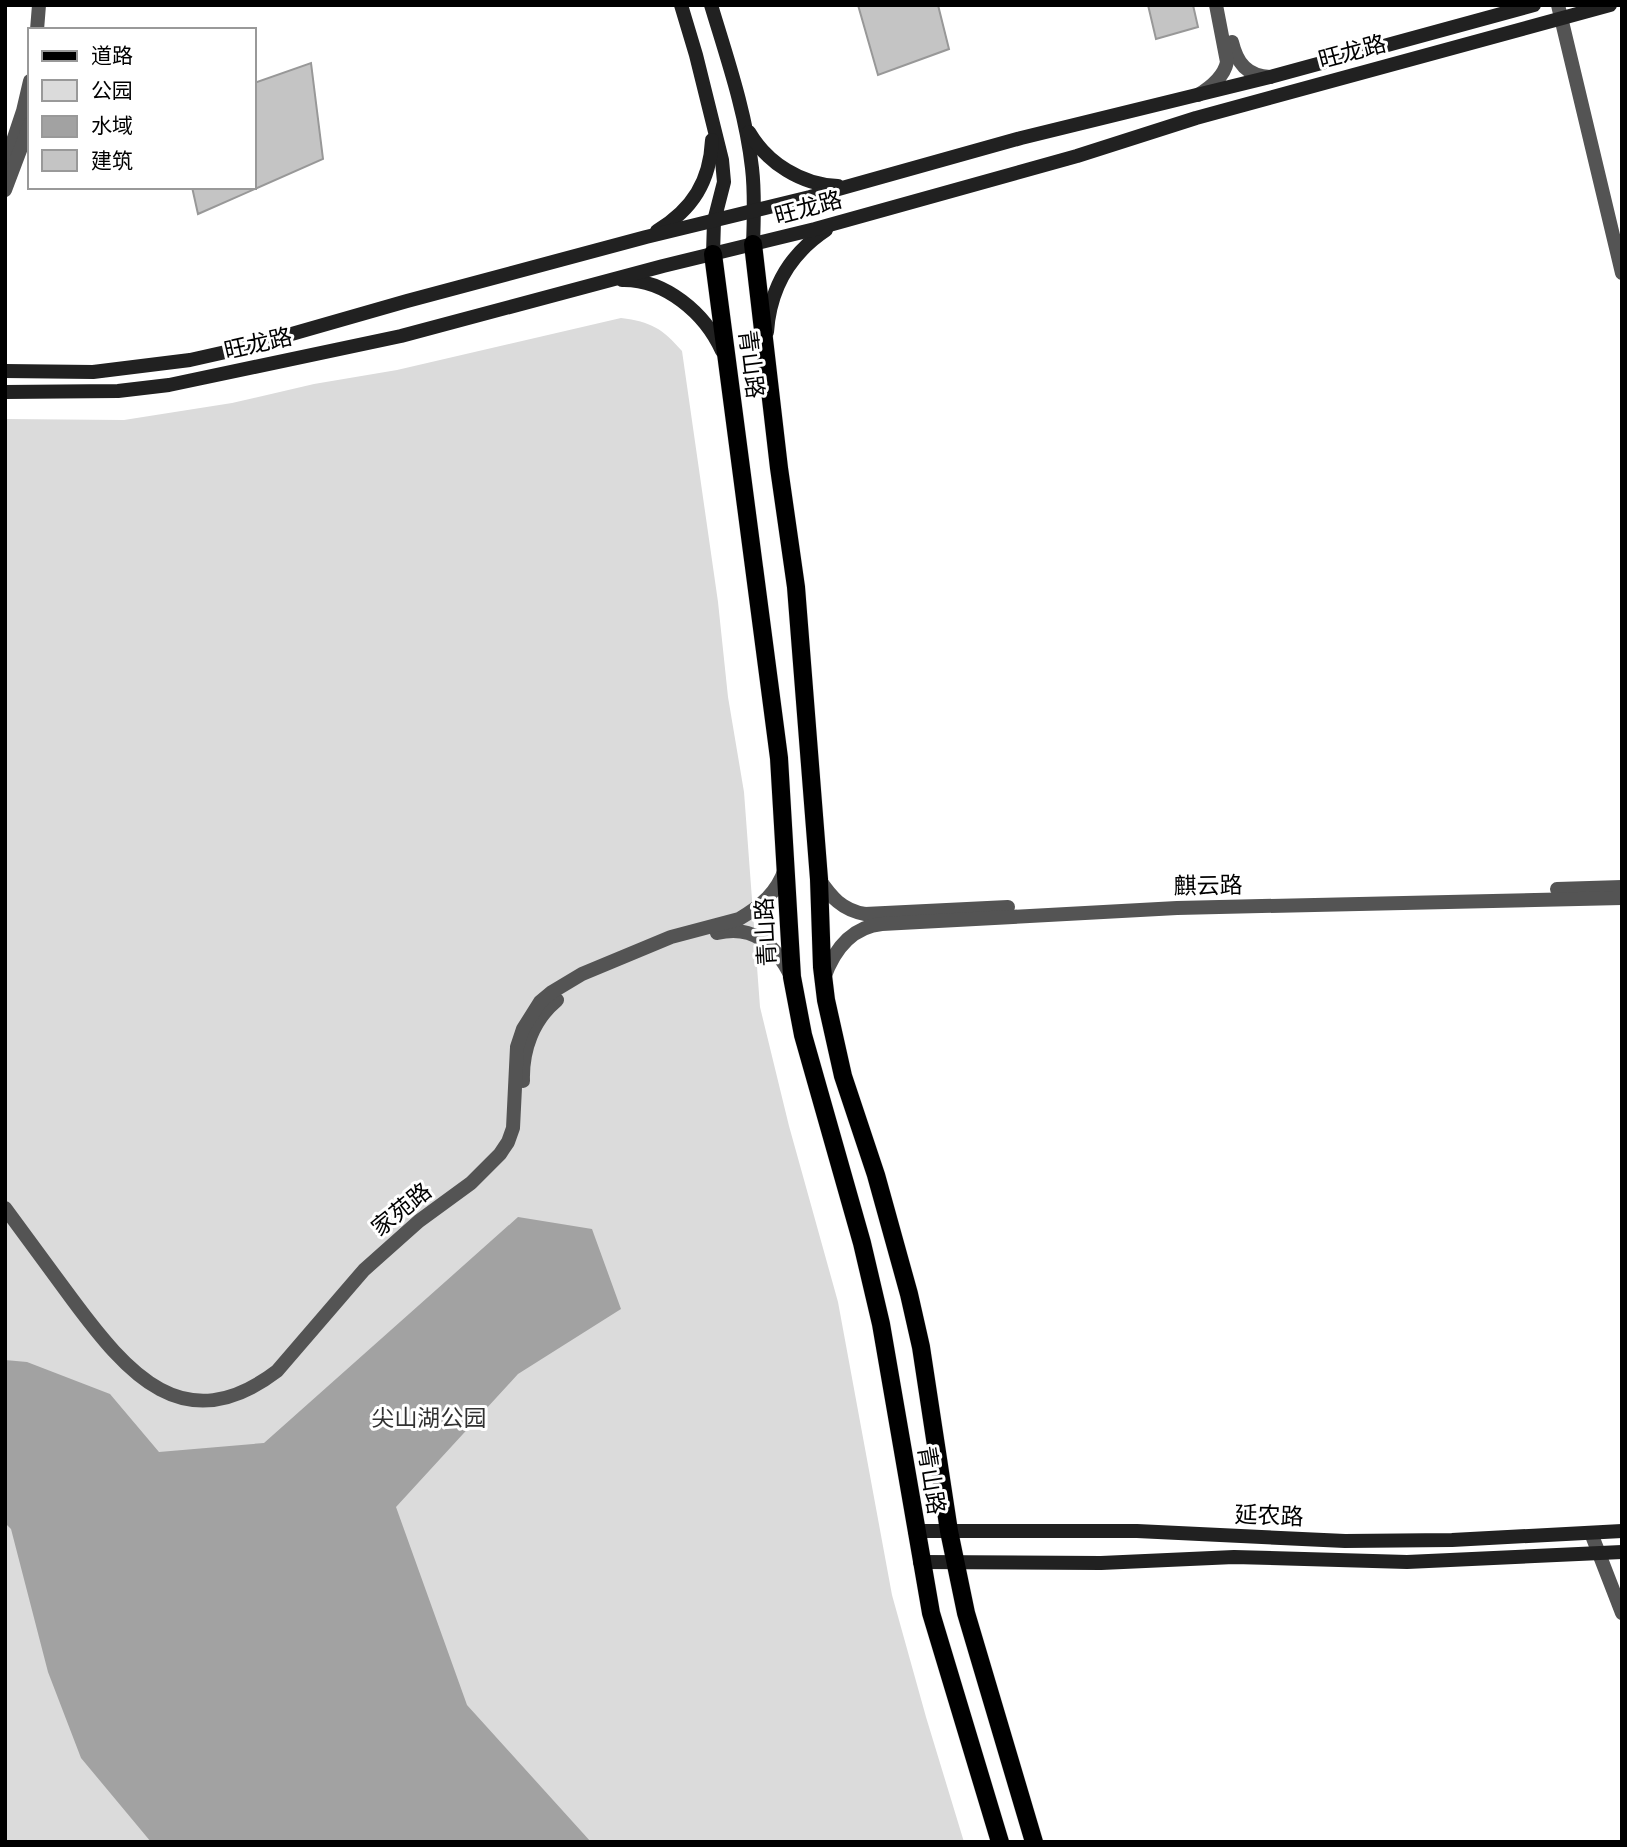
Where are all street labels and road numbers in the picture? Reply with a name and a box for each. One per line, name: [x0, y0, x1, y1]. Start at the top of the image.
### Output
street label: 旺龙路: [1315, 29, 1389, 73]
street label: 旺龙路: [771, 185, 845, 229]
street label: 旺龙路: [221, 322, 295, 364]
street label: 青山路: [734, 328, 770, 400]
street label: 麒云路: [1173, 871, 1243, 899]
street label: 青山路: [750, 897, 780, 967]
street label: 家苑路: [366, 1177, 436, 1241]
street label: 青山路: [913, 1444, 951, 1516]
street label: 延农路: [1234, 1500, 1304, 1530]

